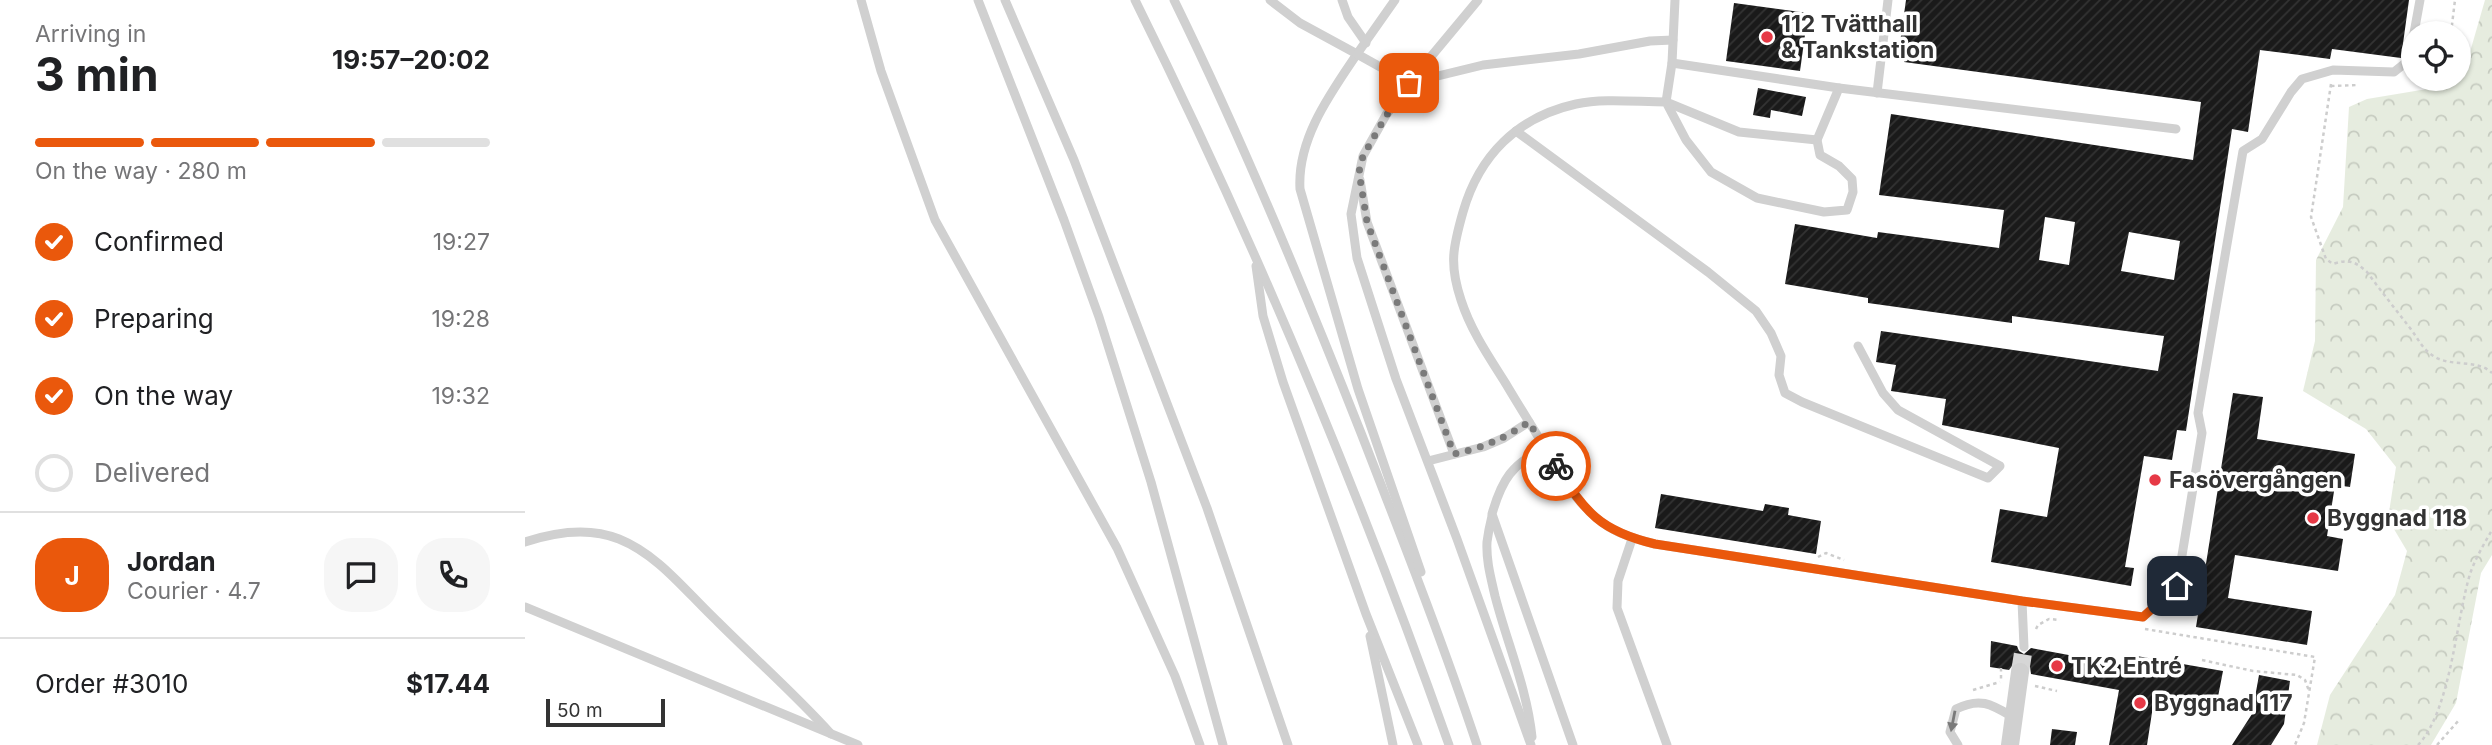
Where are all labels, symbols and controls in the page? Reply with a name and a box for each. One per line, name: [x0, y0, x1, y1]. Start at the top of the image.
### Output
place label: 112 Tvätthall & Tankstation: [1781, 10, 1934, 64]
text: Arriving in: [35, 20, 146, 48]
map controls: [2401, 21, 2471, 91]
button: locate: [2401, 21, 2471, 91]
marker: 112 Tvätthall & Tankstation: [1759, 29, 1775, 45]
text: 19:57–20:02: [332, 44, 490, 75]
text: 3 min: [35, 46, 159, 102]
pin: [1379, 53, 1439, 113]
icon: bag: [1390, 64, 1428, 102]
text: On the way · 280 m: [35, 157, 247, 185]
icon: check: [35, 223, 73, 261]
text: Confirmed: [94, 226, 224, 257]
text: 19:27: [433, 228, 490, 256]
icon: check: [35, 300, 73, 338]
text: Preparing: [94, 303, 214, 334]
text: 19:28: [432, 305, 490, 333]
icon: check: [35, 377, 73, 415]
text: On the way: [94, 380, 233, 411]
text: 19:32: [432, 382, 490, 410]
courier: [1521, 431, 1591, 501]
icon: bike: [1537, 447, 1575, 485]
text: Delivered: [94, 457, 210, 488]
place label: Fasövergången: [2169, 466, 2343, 494]
marker: Fasövergången: [2147, 472, 2163, 488]
place label: Byggnad 118: [2327, 504, 2467, 532]
marker: Byggnad 118: [2305, 510, 2321, 526]
button: chat: [324, 538, 398, 612]
button: phone: [416, 538, 490, 612]
text: Jordan: [127, 546, 216, 577]
pin: [2147, 556, 2207, 616]
text: J: [64, 560, 80, 591]
icon: home: [2158, 567, 2196, 605]
text: Courier · 4.7: [127, 577, 261, 605]
place label: TK2 Entré: [2071, 652, 2182, 680]
marker: TK2 Entré: [2049, 658, 2065, 674]
text: Order #3010: [35, 668, 188, 699]
text: $17.44: [406, 668, 490, 699]
place label: Byggnad 117: [2154, 689, 2293, 717]
marker: Byggnad 117: [2132, 695, 2148, 711]
scale bar: [546, 696, 665, 728]
text: 50 m: [557, 699, 603, 722]
one-way arrow: [1948, 710, 1959, 732]

